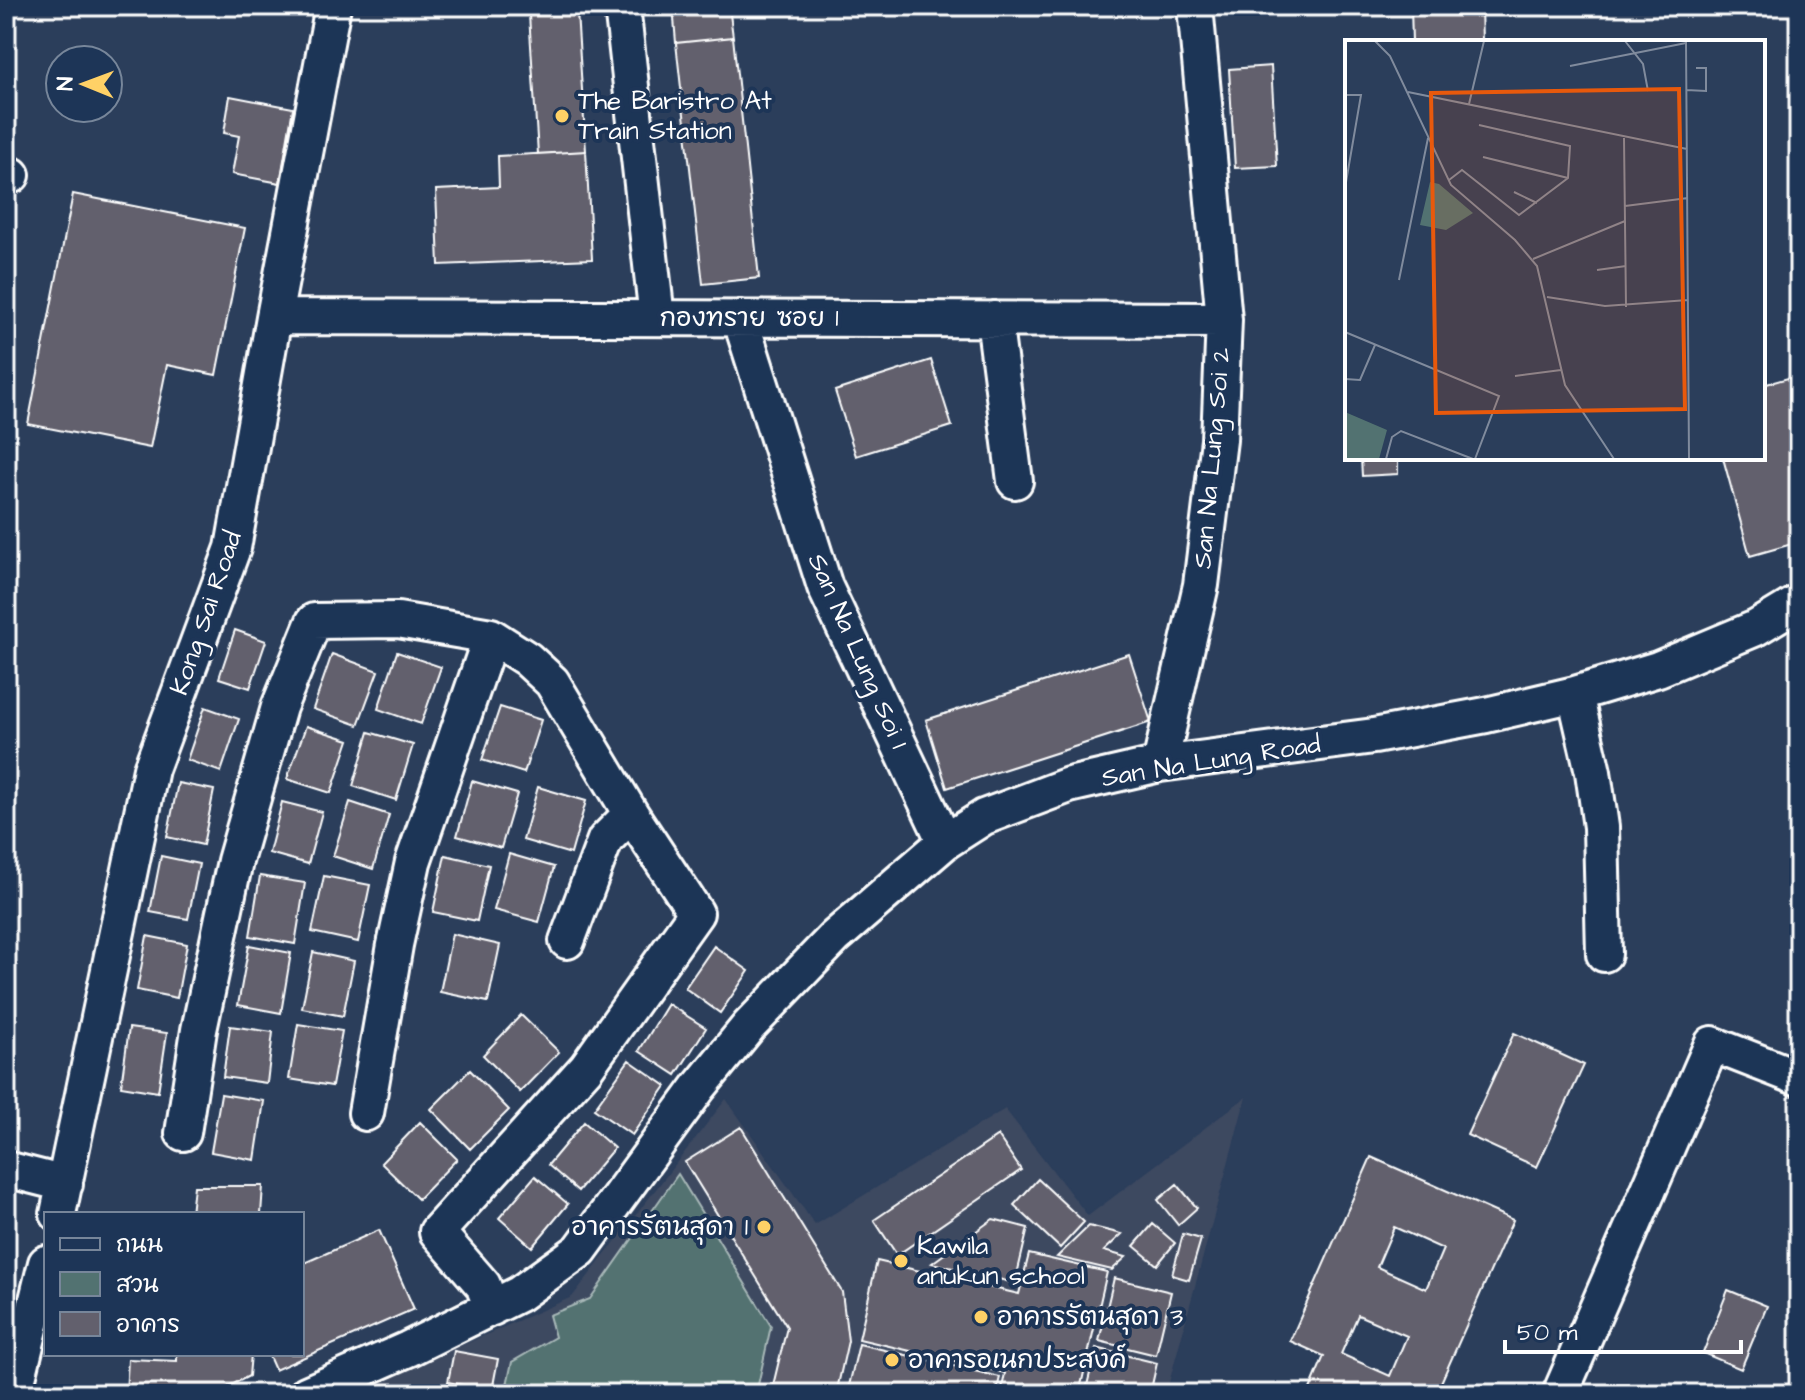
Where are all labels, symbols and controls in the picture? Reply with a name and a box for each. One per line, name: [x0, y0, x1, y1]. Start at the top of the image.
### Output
inset map: [1345, 40, 1765, 460]
north arrow: [44, 44, 124, 124]
text: N: [50, 76, 81, 91]
place label: The Baristro At Train Station: [578, 83, 772, 149]
marker: The Baristro At Train Station: [553, 107, 571, 125]
street label: กองทราย ซอย 1: [659, 300, 839, 336]
street label: San Na Lung Soi 2: [1184, 346, 1242, 570]
street label: Kong Sai Road: [161, 526, 253, 700]
street label: San Na Lung Soi 1: [797, 548, 917, 755]
street label: San Na Lung Road: [1099, 726, 1323, 798]
place label: อาคารรัตนสุดา 1: [572, 1209, 748, 1245]
legend: [44, 1212, 304, 1356]
marker: อาคารรัตนสุดา 1: [755, 1218, 773, 1236]
text: ถนน: [116, 1228, 163, 1262]
place label: Kawila anukun school: [917, 1228, 1085, 1294]
marker: Kawila anukun school: [892, 1252, 910, 1270]
text: สวน: [116, 1268, 159, 1302]
place label: อาคารรัตนสุดา 3: [997, 1299, 1183, 1335]
scale bar: [1505, 1304, 1741, 1354]
text: อาคาร: [116, 1308, 180, 1342]
marker: อาคารรัตนสุดา 3: [972, 1308, 990, 1326]
text: 50 m: [1517, 1316, 1578, 1350]
place label: อาคารอเนกประสงค์: [908, 1342, 1126, 1378]
marker: อาคารอเนกประสงค์: [883, 1351, 901, 1369]

